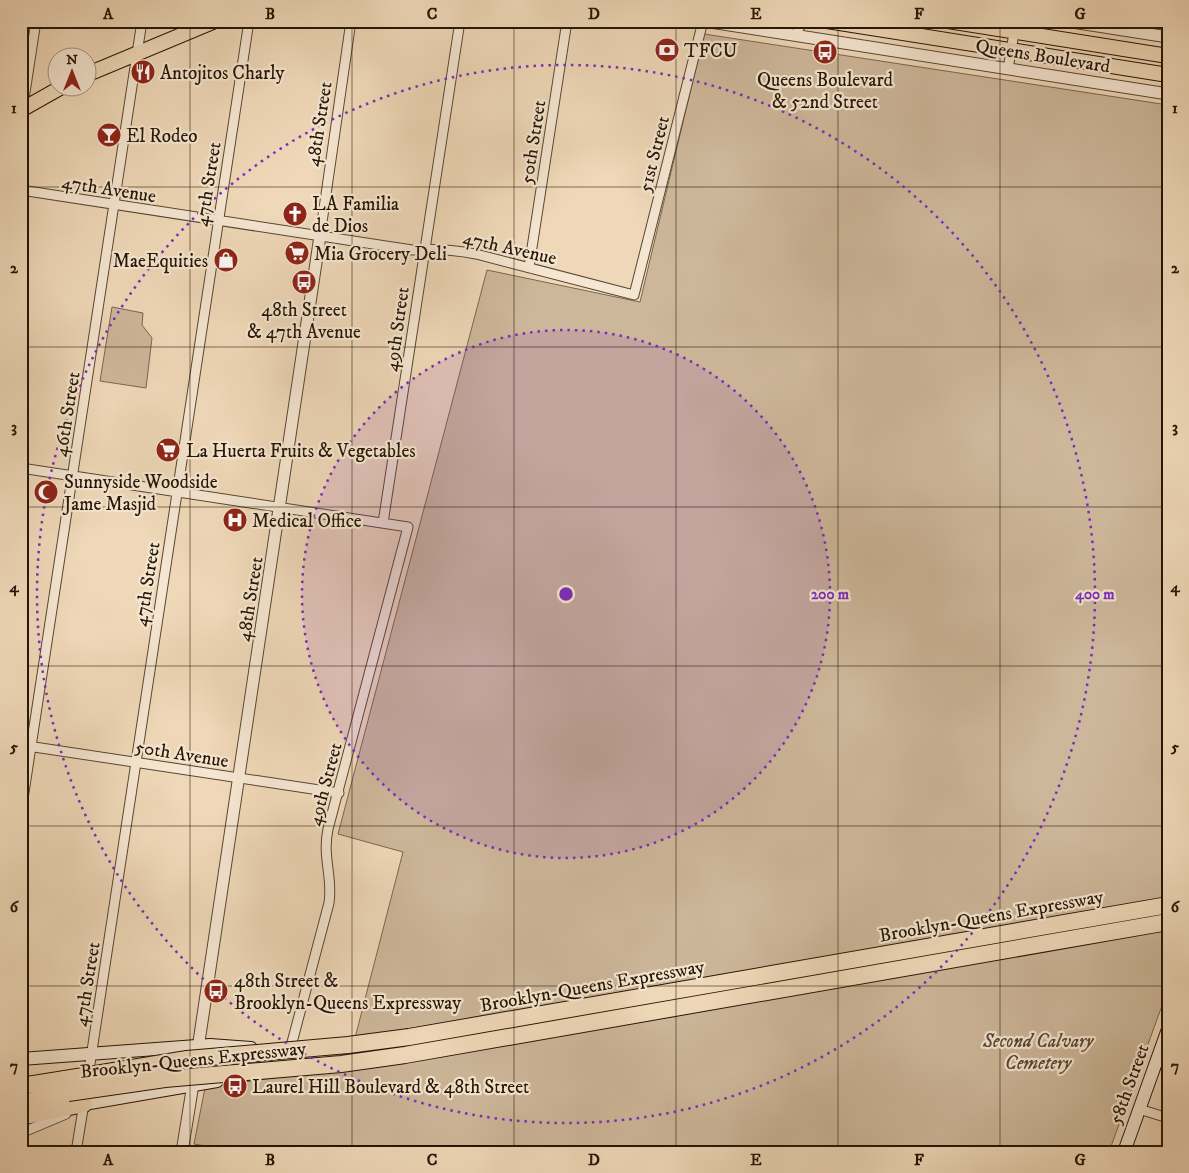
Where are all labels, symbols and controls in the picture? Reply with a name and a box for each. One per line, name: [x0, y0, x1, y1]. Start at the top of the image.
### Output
text: A: [102, 4, 114, 24]
text: B: [265, 4, 275, 24]
text: C: [427, 4, 437, 24]
text: D: [588, 4, 600, 24]
text: E: [750, 4, 762, 24]
text: F: [914, 4, 924, 24]
text: G: [1074, 4, 1086, 24]
street label: Queens Boulevard: [974, 34, 1112, 79]
bank icon: TFCU: [654, 37, 680, 63]
bus stop icon: Queens Boulevard & 52nd Street: [812, 39, 838, 65]
place label: TFCU: [684, 40, 738, 63]
north arrow: [48, 48, 98, 98]
text: N: [66, 51, 78, 69]
restaurant icon: Antojitos Charly: [130, 59, 156, 85]
place label: Antojitos Charly: [160, 62, 285, 85]
place label: Queens Boulevard & 52nd Street: [757, 69, 894, 114]
street label: 48th Street: [301, 80, 338, 168]
text: 1: [11, 98, 17, 118]
text: 1: [1172, 98, 1178, 118]
street label: 50th Street: [515, 99, 551, 186]
street label: 51st Street: [634, 114, 675, 195]
bar icon: El Rodeo: [96, 122, 122, 148]
place label: El Rodeo: [126, 125, 198, 148]
street label: 47th Street: [190, 140, 227, 228]
street label: 47th Avenue: [60, 171, 158, 208]
place label: LA Familia de Dios: [312, 193, 399, 238]
church icon: LA Familia de Dios: [282, 201, 308, 227]
street label: 47th Avenue: [461, 227, 559, 270]
supermarket icon: Mia Grocery Deli: [284, 240, 310, 266]
place label: Mia Grocery Deli: [314, 243, 447, 266]
shop icon: MaeEquities: [213, 247, 239, 273]
place label: MaeEquities: [113, 250, 208, 274]
text: 2: [10, 258, 19, 278]
text: 2: [1171, 258, 1180, 278]
bus stop icon: 48th Street & 47th Avenue: [291, 269, 317, 295]
street label: 49th Street: [380, 285, 415, 373]
place label: 48th Street & 47th Avenue: [247, 299, 361, 344]
street label: 46th Street: [49, 370, 86, 458]
text: 3: [11, 417, 17, 437]
text: 3: [1172, 417, 1178, 437]
supermarket icon: La Huerta Fruits & Vegetables: [155, 437, 181, 463]
place label: La Huerta Fruits & Vegetables: [186, 440, 416, 463]
place label: Sunnyside Woodside Jame Masjid: [62, 471, 218, 516]
mosque icon: Sunnyside Woodside Jame Masjid: [33, 479, 59, 505]
hospital icon: Medical Office: [222, 507, 248, 533]
place label: Medical Office: [252, 510, 362, 533]
street label: 47th Street: [129, 540, 166, 628]
street label: 48th Street: [232, 555, 269, 643]
text: 4: [8, 577, 19, 597]
text: 4: [1169, 577, 1180, 597]
centre of rings: [557, 585, 575, 603]
text: 200 m: [811, 585, 850, 604]
text: 400 m: [1074, 585, 1115, 604]
street label: 50th Avenue: [133, 736, 230, 773]
text: 5: [9, 737, 18, 757]
text: 5: [1170, 737, 1179, 757]
street label: 49th Street: [303, 740, 348, 829]
street label: Brooklyn-Queens Expressway: [877, 885, 1106, 948]
text: 6: [10, 897, 20, 917]
text: 6: [1171, 897, 1181, 917]
street label: 47th Street: [69, 940, 106, 1028]
street label: Brooklyn-Queens Expressway: [478, 955, 707, 1018]
place label: 48th Street & Brooklyn-Queens Expressway: [234, 970, 462, 1015]
bus stop icon: 48th Street & Brooklyn-Queens Expressway: [203, 978, 229, 1004]
park label: Second Calvary Cemetery: [982, 1030, 1095, 1075]
street label: Brooklyn-Queens Expressway: [79, 1037, 308, 1084]
street label: 58th Street: [1104, 1041, 1155, 1128]
text: 7: [10, 1056, 18, 1076]
text: 7: [1171, 1056, 1179, 1076]
bus stop icon: Laurel Hill Boulevard & 48th Street: [222, 1073, 248, 1099]
place label: Laurel Hill Boulevard & 48th Street: [252, 1076, 529, 1099]
text: A: [102, 1150, 114, 1170]
text: B: [265, 1150, 275, 1170]
text: C: [427, 1150, 437, 1170]
text: D: [588, 1150, 600, 1170]
text: E: [750, 1150, 762, 1170]
text: F: [914, 1150, 924, 1170]
text: G: [1074, 1150, 1086, 1170]

